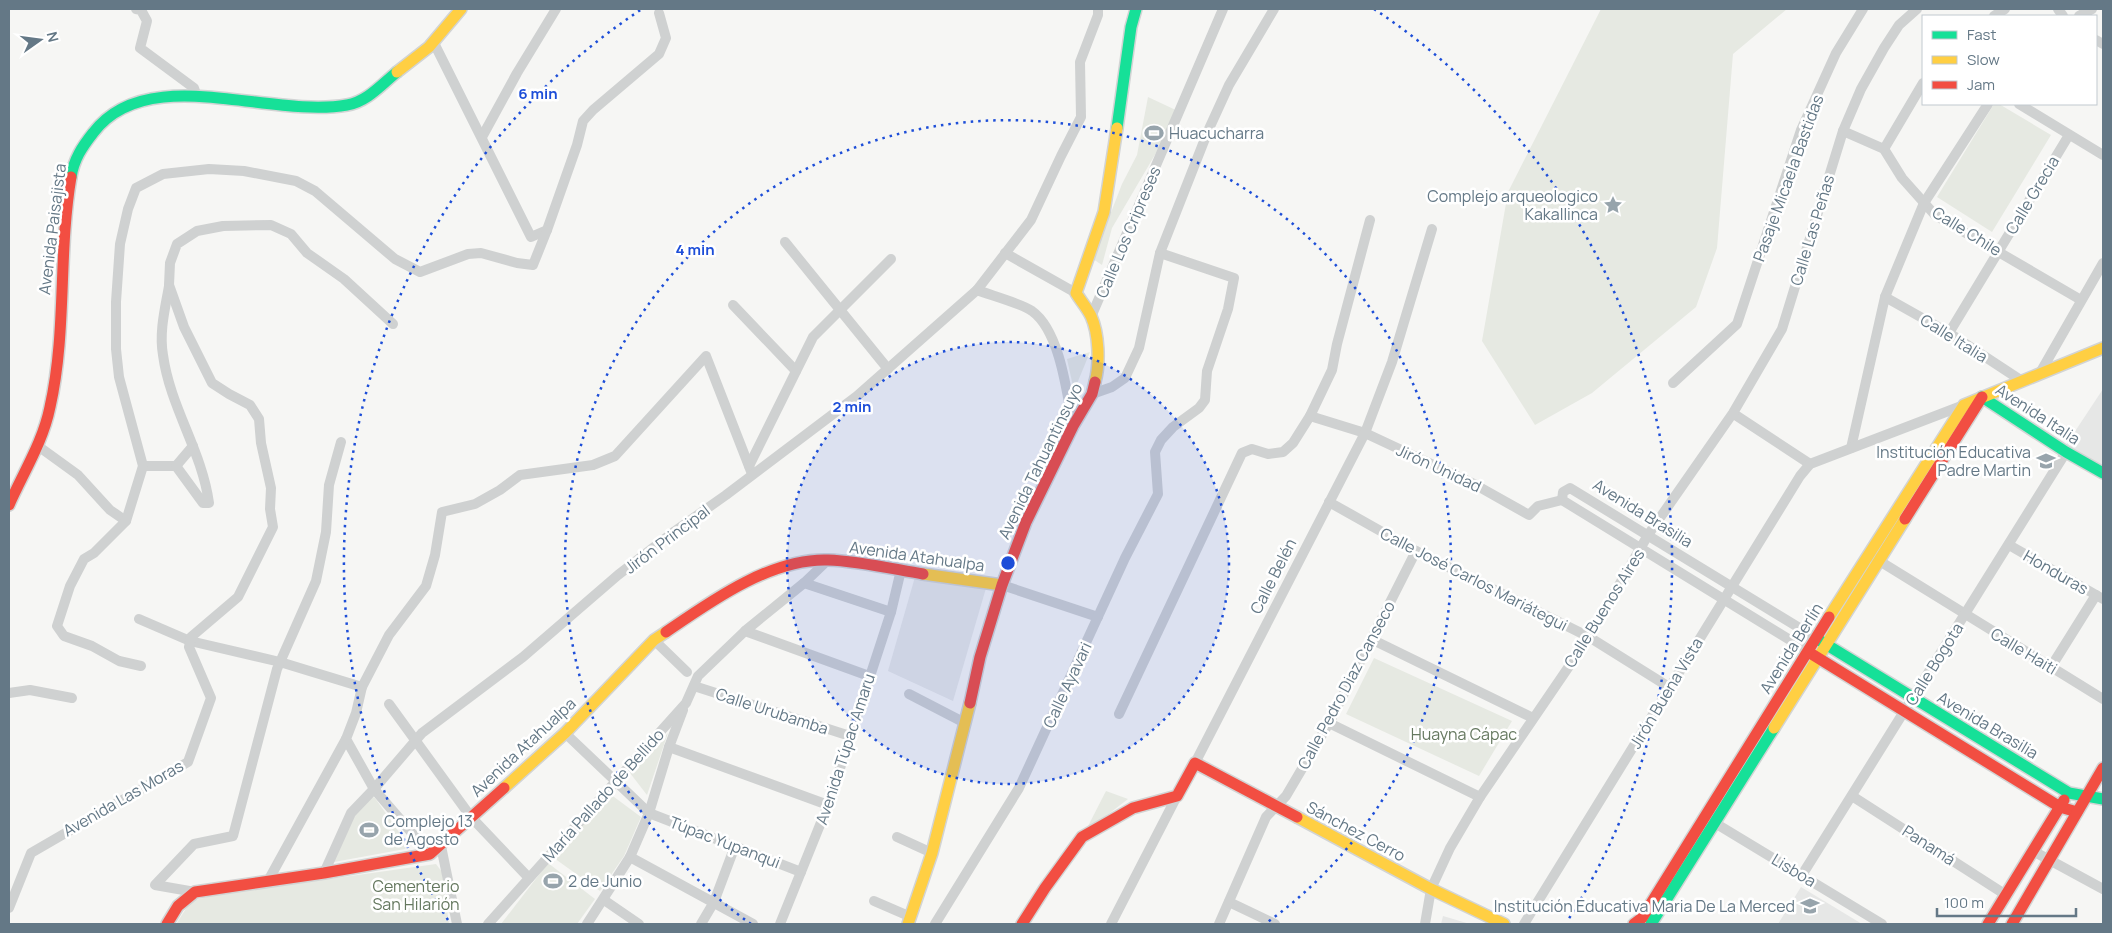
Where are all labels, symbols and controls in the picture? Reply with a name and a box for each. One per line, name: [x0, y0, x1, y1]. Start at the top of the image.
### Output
north arrow: [15, 15, 65, 65]
legend: [1922, 15, 2097, 105]
text: Fast: [1967, 24, 1996, 45]
text: N: [43, 30, 64, 44]
text: Slow: [1967, 49, 2000, 70]
text: Jam: [1967, 74, 1995, 95]
text: 6 min: [518, 83, 558, 104]
street label: Pasaje Micaela Bastidas: [1748, 92, 1828, 264]
sports icon: Huacucharra: [1143, 122, 1165, 144]
place label: Huacucharra: [1169, 122, 1264, 144]
street label: Calle Grecia: [2000, 152, 2064, 238]
street label: Avenida Paisajista: [33, 162, 71, 296]
street label: Calle Los Cripreses: [1090, 163, 1166, 301]
street label: Calle Las Peñas: [1785, 172, 1839, 288]
place label: Complejo arqueologico Kakallinca: [1427, 185, 1598, 225]
place icon: Complejo arqueologico Kakallinca: [1602, 194, 1624, 216]
street label: Calle Chile: [1928, 201, 2006, 261]
text: 4 min: [675, 239, 715, 260]
street label: Calle Italia: [1916, 309, 1992, 367]
street label: Avenida Italia: [1991, 378, 2085, 450]
street label: Avenida Tahuantinsuyo: [993, 379, 1087, 543]
text: 2 min: [832, 396, 872, 417]
street label: Jirón Unidad: [1393, 439, 1485, 497]
place label: Institución Educativa Padre Martin: [1876, 441, 2031, 481]
school or university icon: Institución Educativa Padre Martin: [2035, 450, 2057, 472]
street label: Avenida Brasilia: [1589, 473, 1697, 553]
street label: Jirón Principal: [620, 500, 714, 578]
street label: Calle José Carlos Mariátegui: [1376, 522, 1572, 636]
street label: Calle Belén: [1245, 535, 1301, 617]
street label: Avenida Atahualpa: [848, 536, 986, 576]
street label: Calle Buenos Aires: [1559, 544, 1649, 672]
street label: Honduras: [2019, 545, 2093, 599]
centre of rings: [999, 554, 1017, 572]
street label: Calle Pedro Diaz Canseco: [1292, 597, 1400, 773]
street label: Avenida Berlín: [1754, 598, 1828, 698]
street label: Calle Bogota: [1900, 618, 1968, 710]
street label: Calle Haiti: [1987, 622, 2061, 680]
street label: Jirón Buena Vista: [1624, 633, 1708, 753]
street label: Calle Ayavari: [1037, 638, 1097, 732]
street label: Avenida Túpac Amaru: [810, 671, 880, 827]
street label: Calle Urubamba: [713, 682, 831, 740]
street label: Avenida Brasilia: [1934, 686, 2042, 764]
street label: Avenida Atahualpa: [466, 692, 580, 802]
park label: Huayna Cápac: [1411, 723, 1517, 745]
street label: María Pallado de Bellido: [537, 724, 669, 866]
street label: Avenida Las Moras: [59, 755, 187, 841]
street label: Sánchez Cerro: [1303, 796, 1409, 866]
place label: Complejo 13 de Agosto: [384, 810, 473, 850]
street label: Túpac Yupanqui: [666, 811, 784, 873]
sports icon: Complejo 13 de Agosto: [358, 819, 380, 841]
street label: Panamá: [1898, 820, 1960, 870]
street label: Lisboa: [1768, 848, 1820, 892]
sports icon: 2 de Junio: [542, 870, 564, 892]
place label: 2 de Junio: [568, 870, 642, 892]
park label: Cementerio San Hilarión: [372, 875, 460, 915]
scale bar: [1937, 886, 2076, 918]
text: 100 m: [1944, 892, 1984, 913]
place label: Institución Educativa Maria De La Merced: [1494, 895, 1795, 917]
school or university icon: Institución Educativa Maria De La Merced: [1799, 895, 1821, 917]

